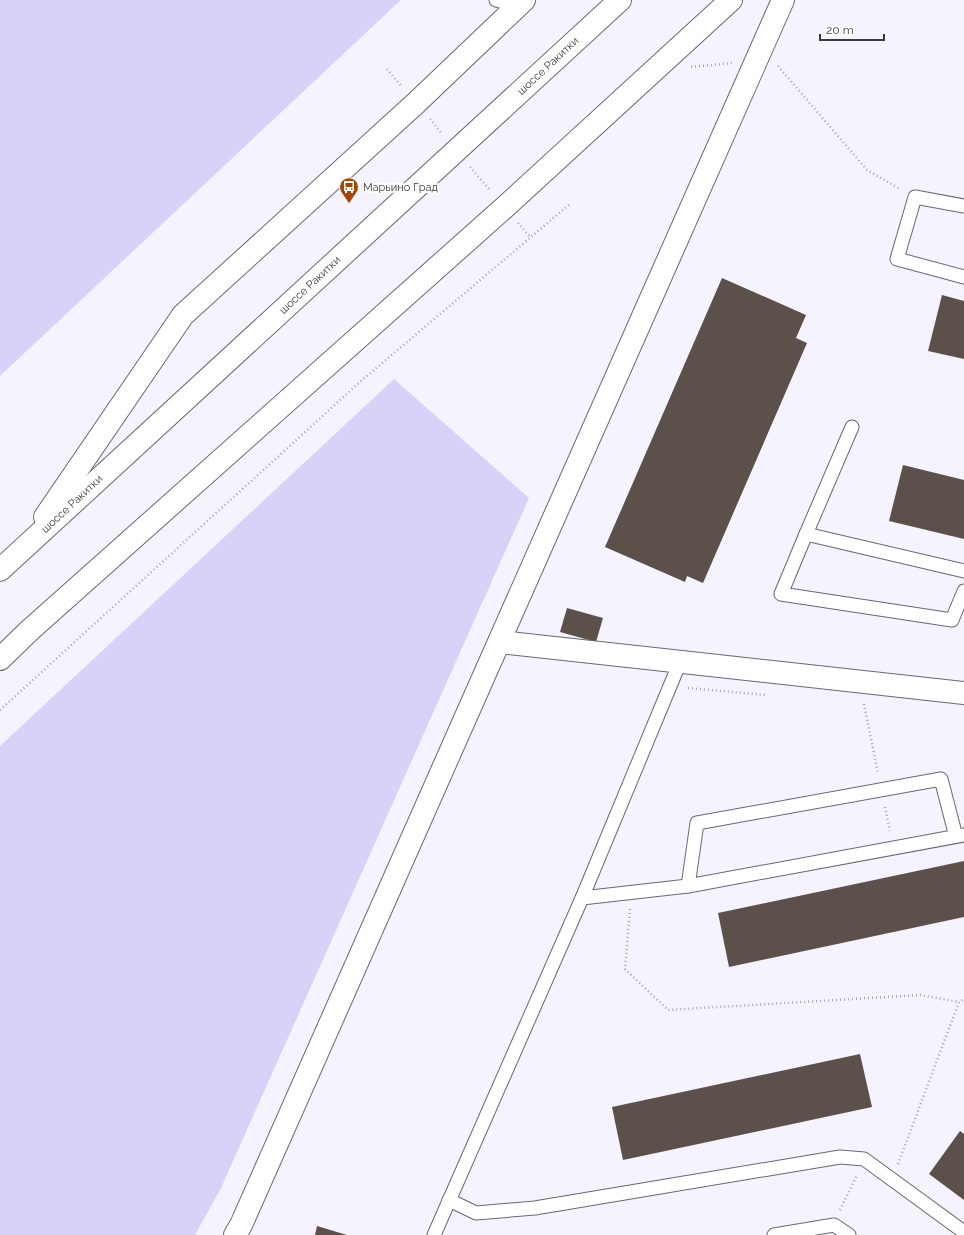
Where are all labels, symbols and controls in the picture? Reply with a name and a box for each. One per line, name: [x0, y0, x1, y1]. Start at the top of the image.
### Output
scale bar: [820, 16, 884, 42]
text: 20 m: [826, 23, 854, 37]
street label: шоссе Ракитки: [515, 34, 581, 98]
bus stop icon: Марьино Град: [338, 176, 360, 204]
place label: Марьино Град: [363, 181, 438, 194]
street label: шоссе Ракитки: [277, 253, 343, 317]
street label: шоссе Ракитки: [39, 472, 105, 536]

